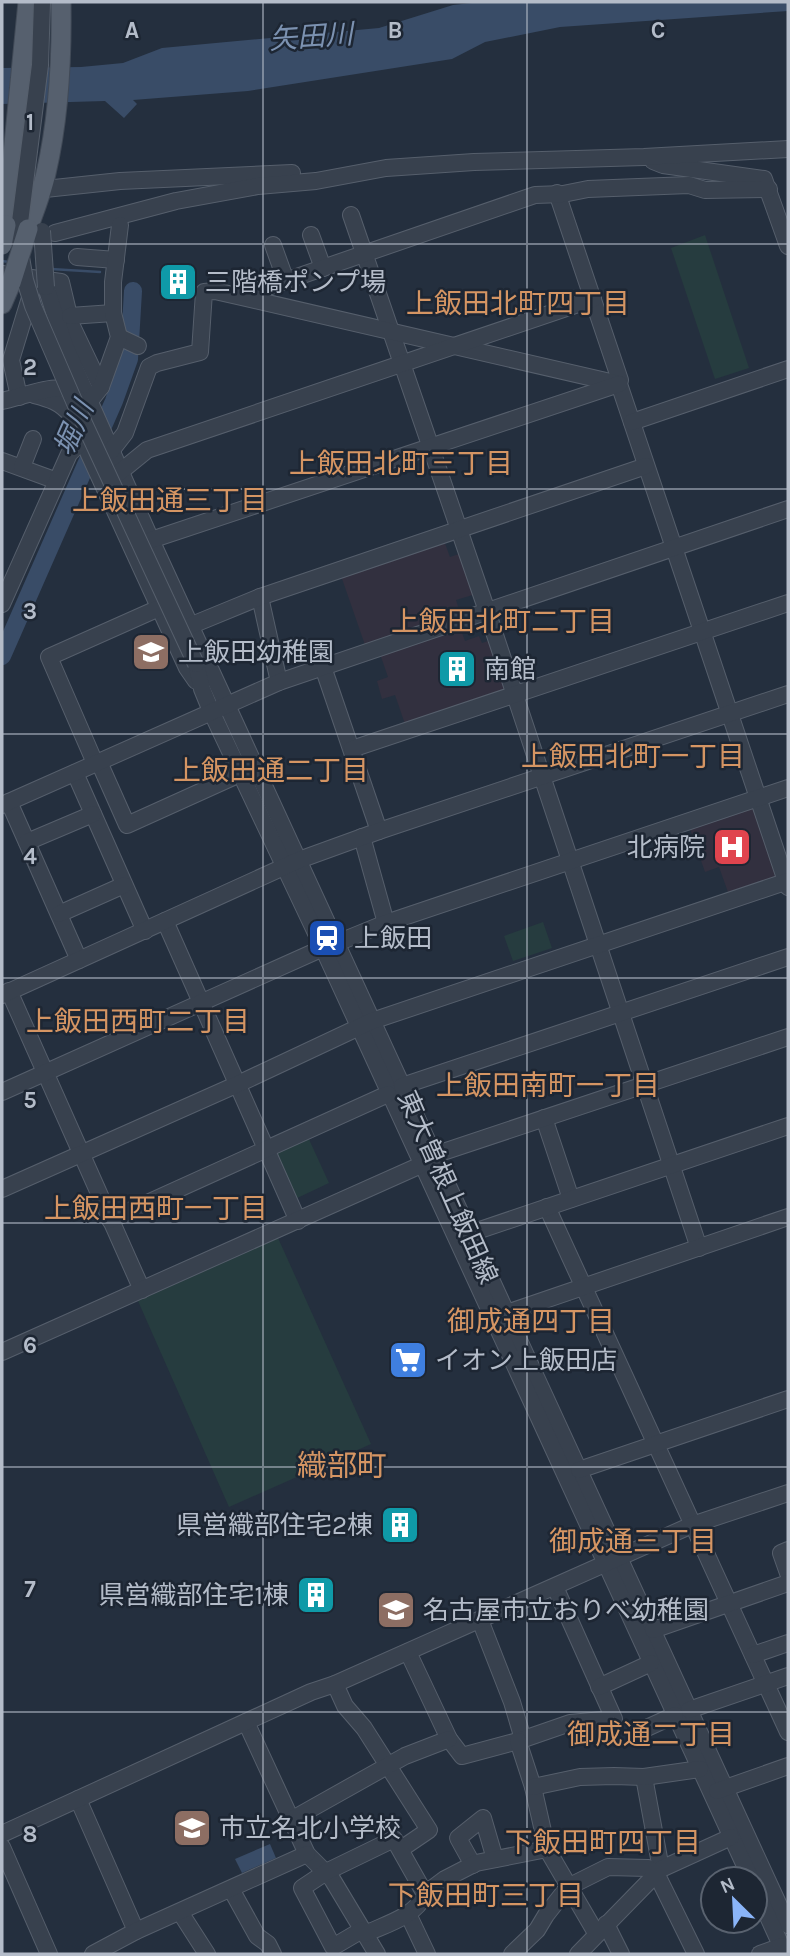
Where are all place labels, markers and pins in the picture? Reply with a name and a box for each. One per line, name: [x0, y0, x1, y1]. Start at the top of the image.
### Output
building icon: 三階橋ポンプ場: [157, 261, 199, 303]
place label: 三階橋ポンプ場: [205, 267, 386, 298]
school or university icon: 上飯田幼稚園: [130, 631, 172, 673]
place label: 上飯田幼稚園: [178, 637, 334, 668]
building icon: 南館: [436, 648, 478, 690]
place label: 南館: [484, 654, 536, 685]
hospital icon: 北病院: [711, 826, 753, 868]
place label: 北病院: [627, 832, 705, 863]
station icon: 上飯田: [306, 917, 348, 959]
place label: 上飯田: [354, 923, 432, 954]
supermarket icon: イオン上飯田店: [387, 1339, 429, 1381]
place label: イオン上飯田店: [435, 1345, 617, 1376]
building icon: 県営織部住宅2棟: [379, 1504, 421, 1546]
place label: 県営織部住宅2棟: [176, 1510, 373, 1541]
building icon: 県営織部住宅1棟: [295, 1574, 337, 1616]
place label: 県営織部住宅1棟: [98, 1580, 289, 1611]
school or university icon: 名古屋市立おりべ幼稚園: [375, 1589, 417, 1631]
place label: 名古屋市立おりべ幼稚園: [423, 1595, 709, 1626]
school or university icon: 市立名北小学校: [171, 1807, 213, 1849]
place label: 市立名北小学校: [219, 1813, 401, 1844]

